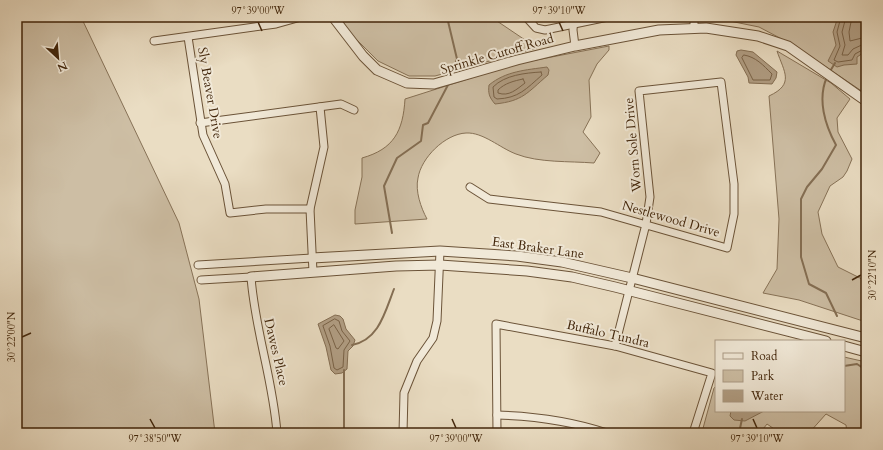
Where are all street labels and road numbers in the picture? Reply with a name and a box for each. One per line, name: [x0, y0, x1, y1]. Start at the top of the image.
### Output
street label: Sprinkle Cutoff Road: [438, 29, 556, 79]
street label: Sly Beaver Drive: [193, 46, 227, 140]
street label: Worn Sole Drive: [620, 97, 646, 194]
street label: Nestlewood Drive: [620, 196, 722, 242]
street label: East Braker Lane: [491, 233, 585, 263]
street label: Dawes Place: [259, 316, 293, 388]
street label: Buffalo Tundra: [565, 316, 652, 352]

